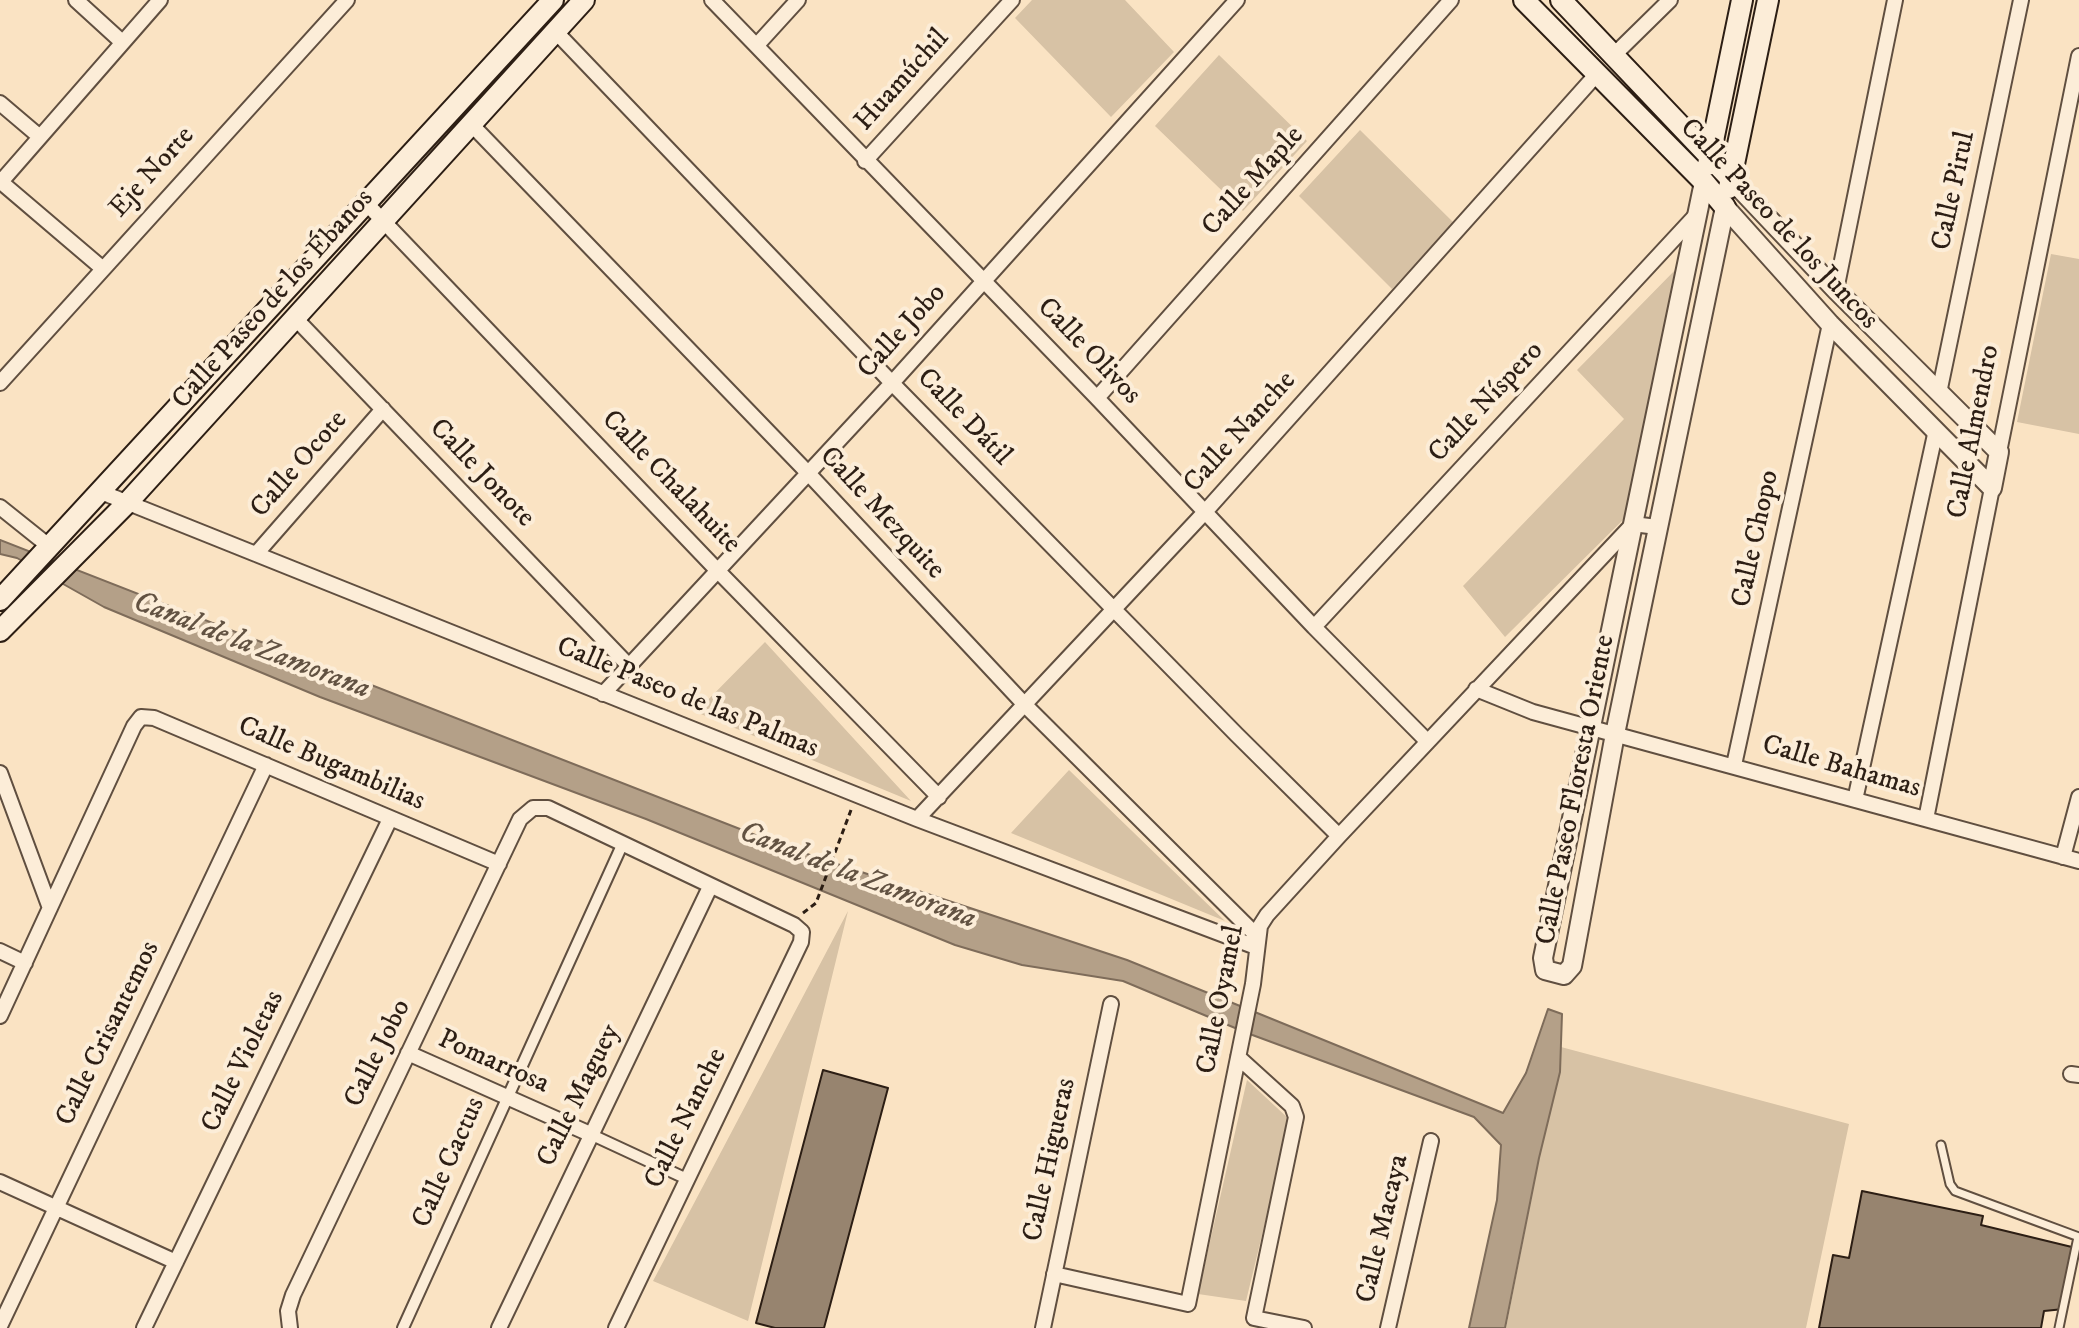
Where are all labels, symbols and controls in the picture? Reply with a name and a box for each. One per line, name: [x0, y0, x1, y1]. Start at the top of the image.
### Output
street label: Huamúchil: [849, 23, 957, 139]
street label: Calle Paseo de los Juncos: [1672, 113, 1884, 337]
street label: Eje Norte: [103, 120, 203, 226]
street label: Calle Maple: [1196, 120, 1312, 244]
street label: Calle Pirul: [1926, 128, 1984, 254]
street label: Calle Paseo de los Ébanos: [166, 183, 382, 417]
street label: Calle Jobo: [852, 278, 954, 386]
street label: Calle Olivos: [1029, 292, 1147, 412]
street label: Calle Níspero: [1422, 335, 1552, 471]
street label: Calle Almendro: [1942, 342, 2008, 522]
street label: Calle Dátil: [908, 362, 1018, 474]
street label: Calle Nanche: [1178, 365, 1304, 501]
street label: Calle Chalahuite: [593, 404, 747, 562]
street label: Calle Ocote: [244, 405, 356, 525]
street label: Calle Jonote: [421, 413, 541, 535]
street label: Calle Mezquite: [811, 441, 951, 587]
street label: Calle Chopo: [1726, 467, 1788, 611]
water label: Canal de la Zamorana: [128, 585, 374, 709]
street label: Calle Paseo de las Palmas: [551, 631, 823, 767]
street label: Calle Paseo Floresta Oriente: [1530, 632, 1624, 948]
street label: Calle Bugambilias: [233, 711, 429, 819]
street label: Calle Bahamas: [1758, 729, 1924, 807]
water label: Canal de la Zamorana: [734, 815, 980, 939]
street label: Calle Oyamel: [1191, 923, 1253, 1077]
street label: Calle Crisantemos: [50, 936, 168, 1132]
street label: Calle Violetas: [195, 986, 293, 1138]
street label: Calle Jobo: [339, 995, 419, 1113]
street label: Calle Maguey: [531, 1019, 629, 1173]
street label: Pomarrosa: [432, 1024, 554, 1102]
street label: Calle Nanche: [639, 1043, 735, 1195]
street label: Calle Higueras: [1017, 1075, 1085, 1245]
street label: Calle Cactus: [406, 1093, 494, 1233]
street label: Calle Macaya: [1351, 1152, 1417, 1306]

